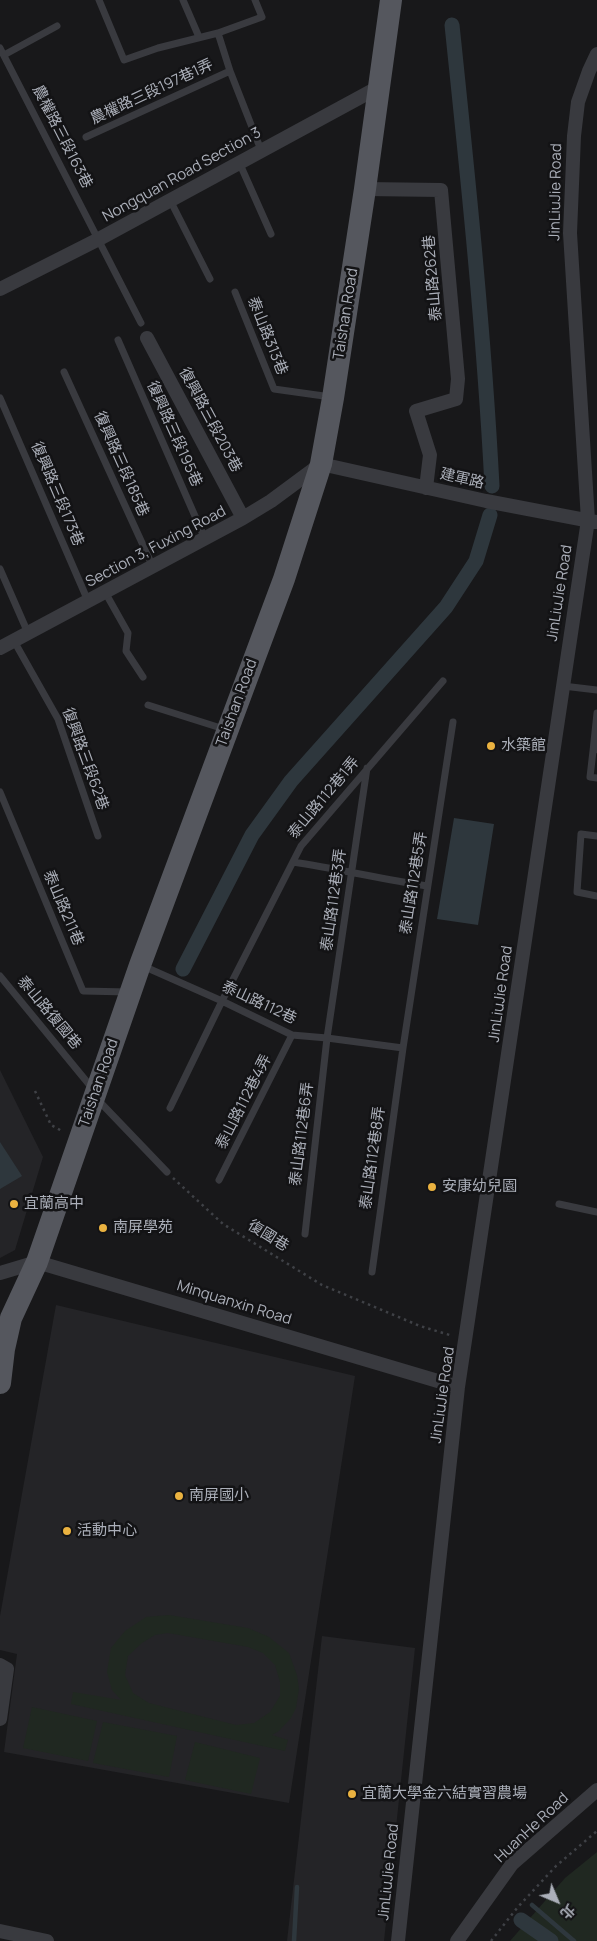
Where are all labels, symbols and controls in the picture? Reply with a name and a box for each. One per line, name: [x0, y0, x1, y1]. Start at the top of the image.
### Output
street label: 農權路三段197巷1弄: [88, 56, 216, 128]
street label: 農權路三段163巷: [28, 82, 96, 192]
street label: Nongquan Road Section 3: [100, 124, 264, 226]
street label: JinLiuJie Road: [546, 143, 566, 241]
street label: 泰山路262巷: [420, 234, 446, 322]
street label: Taishan Road: [330, 267, 362, 361]
street label: 泰山路313巷: [243, 294, 291, 378]
street label: 復興路三段203巷: [175, 365, 245, 475]
street label: 復興路三段195巷: [143, 378, 205, 490]
street label: 復興路三段185巷: [90, 409, 152, 519]
street label: 復興路三段173巷: [27, 439, 87, 549]
street label: 建軍路: [438, 465, 486, 493]
street label: Section 3, Fuxing Road: [83, 502, 229, 592]
street label: JinLiuJie Road: [544, 544, 576, 642]
street label: Taishan Road: [213, 657, 261, 749]
street label: 復興路三段62巷: [58, 705, 112, 813]
place label: 水築館: [501, 737, 546, 755]
marker: 水築館: [485, 740, 497, 752]
street label: 泰山路112巷1弄: [285, 753, 363, 843]
street label: 泰山路112巷5弄: [397, 830, 431, 936]
street label: 泰山路112巷3弄: [318, 847, 350, 953]
street label: 泰山路211巷: [39, 868, 87, 948]
street label: JinLiuJie Road: [485, 945, 517, 1043]
street label: 泰山路復國巷: [13, 973, 85, 1053]
street label: 泰山路112巷: [219, 978, 299, 1028]
street label: Taishan Road: [75, 1036, 123, 1130]
street label: 泰山路112巷4弄: [212, 1052, 276, 1152]
street label: 泰山路112巷6弄: [287, 1081, 317, 1187]
street label: 泰山路112巷8弄: [357, 1105, 389, 1211]
place label: 安康幼兒園: [442, 1178, 517, 1196]
marker: 安康幼兒園: [426, 1181, 438, 1193]
place label: 宜蘭高中: [24, 1195, 84, 1213]
marker: 宜蘭高中: [8, 1198, 20, 1210]
street label: 復國巷: [244, 1216, 292, 1256]
place label: 南屏學苑: [113, 1219, 173, 1237]
marker: 南屏學苑: [97, 1222, 109, 1234]
street label: Minquanxin Road: [175, 1277, 293, 1329]
street label: JinLiuJie Road: [427, 1346, 459, 1444]
place label: 南屏國小: [189, 1487, 249, 1505]
marker: 南屏國小: [173, 1490, 185, 1502]
place label: 活動中心: [77, 1522, 137, 1540]
marker: 活動中心: [61, 1525, 73, 1537]
place label: 宜蘭大學金六結實習農場: [362, 1785, 527, 1803]
marker: 宜蘭大學金六結實習農場: [346, 1788, 358, 1800]
street label: HuanHe Road: [491, 1789, 573, 1867]
street label: JinLiuJie Road: [375, 1823, 403, 1921]
north arrow: [532, 1876, 582, 1926]
text: 北: [556, 1900, 580, 1924]

